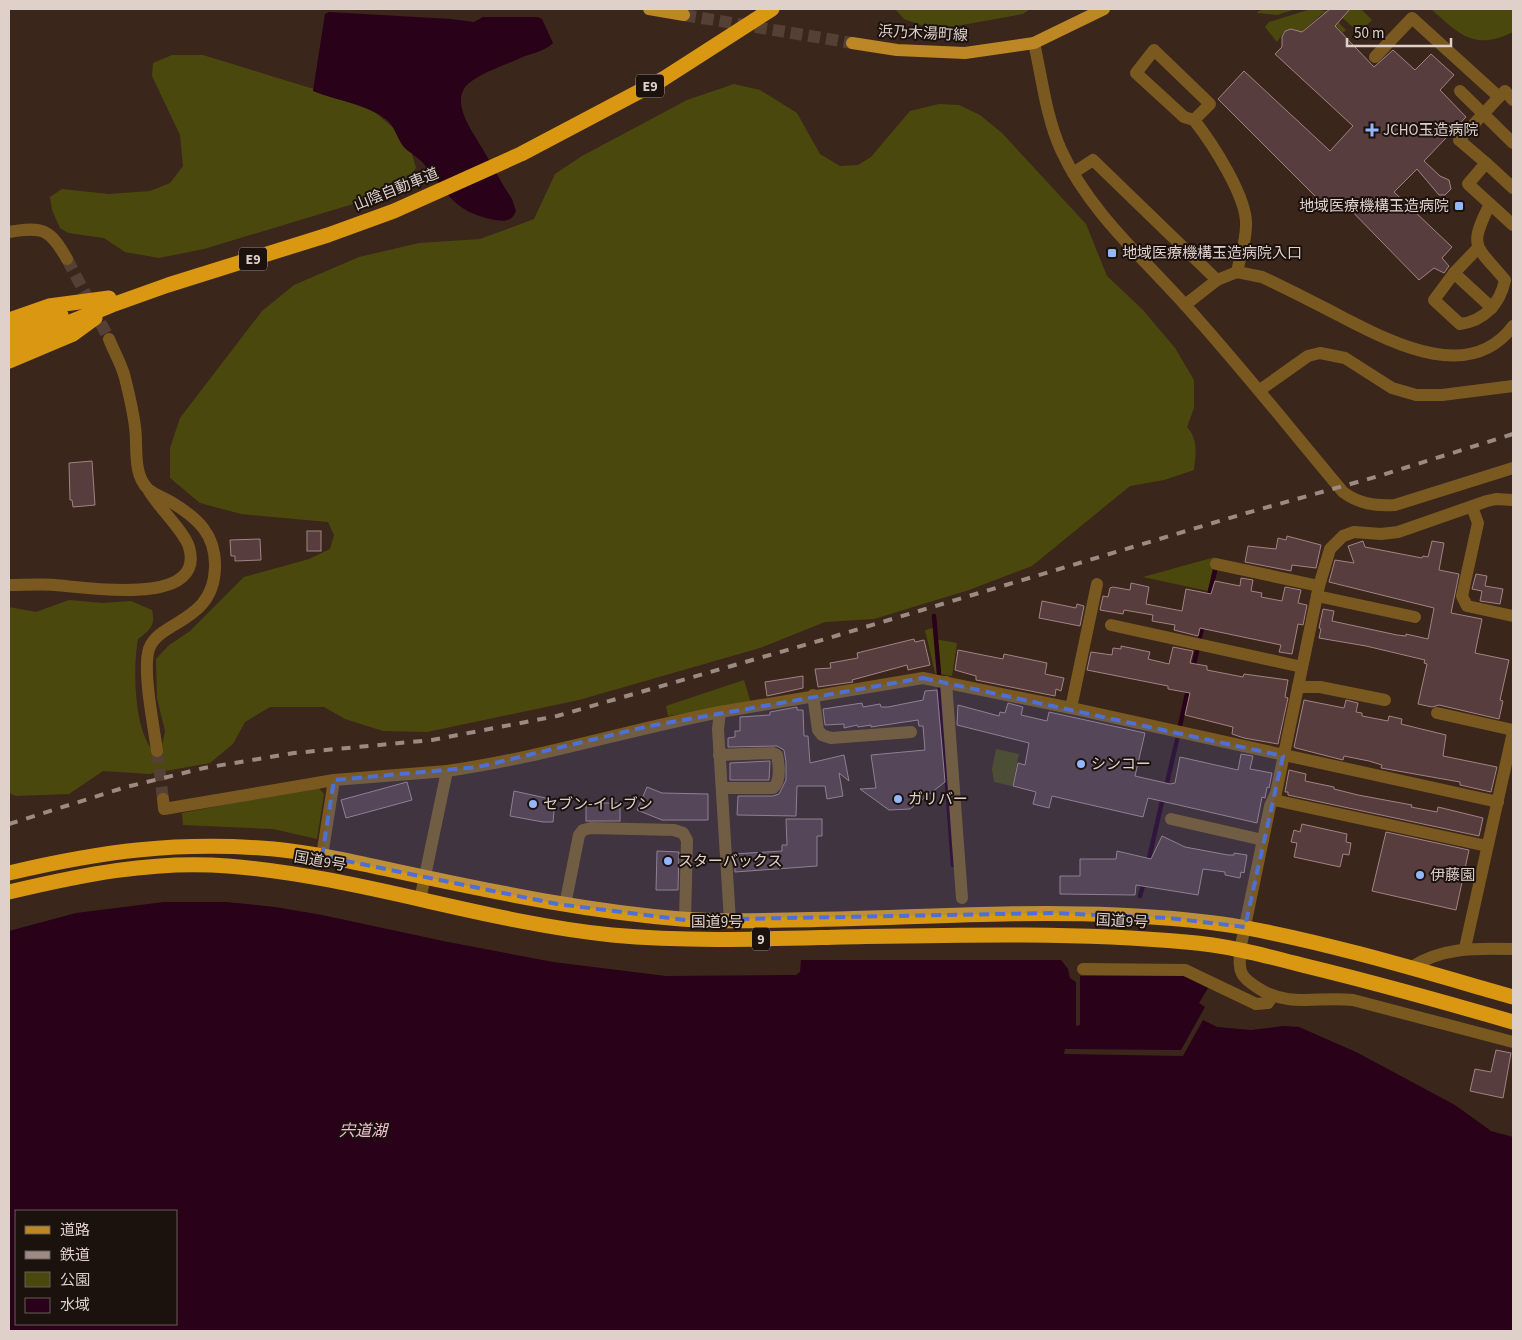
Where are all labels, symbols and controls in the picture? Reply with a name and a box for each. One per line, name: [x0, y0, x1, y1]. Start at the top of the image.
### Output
scale bar: [1347, 15, 1451, 47]
street label: 浜乃木湯町線: [877, 21, 968, 46]
text: 50 m: [1354, 23, 1384, 44]
road number: E9: [636, 74, 664, 98]
place label: JCHO玉造病院: [1383, 120, 1479, 141]
marker: JCHO玉造病院: [1365, 123, 1379, 137]
street label: 山陰自動車道: [351, 163, 442, 216]
place label: 地域医療機構玉造病院: [1299, 196, 1449, 217]
marker: 地域医療機構玉造病院: [1453, 200, 1465, 212]
place label: 地域医療機構玉造病院入口: [1122, 243, 1302, 264]
marker: 地域医療機構玉造病院入口: [1106, 247, 1118, 259]
road number: E9: [239, 248, 267, 270]
place label: シンコー: [1091, 754, 1151, 775]
marker: シンコー: [1075, 758, 1087, 770]
place label: ガリバー: [908, 789, 968, 810]
marker: ガリバー: [892, 793, 904, 805]
place label: セブン-イレブン: [543, 794, 653, 815]
marker: セブン-イレブン: [527, 798, 539, 810]
street label: 国道9号: [292, 847, 348, 876]
place label: スターバックス: [678, 851, 782, 872]
marker: スターバックス: [662, 855, 674, 867]
place label: 伊藤園: [1430, 865, 1475, 886]
marker: 伊藤園: [1414, 869, 1426, 881]
street label: 国道9号: [1095, 910, 1149, 933]
street label: 国道9号: [691, 912, 743, 933]
road number: 9: [752, 928, 770, 951]
water label: 宍道湖: [339, 1120, 390, 1142]
legend: [15, 1210, 178, 1325]
text: 道路: [60, 1220, 90, 1241]
text: 鉄道: [60, 1245, 90, 1266]
text: 公園: [60, 1270, 90, 1291]
text: 水域: [60, 1295, 90, 1316]

